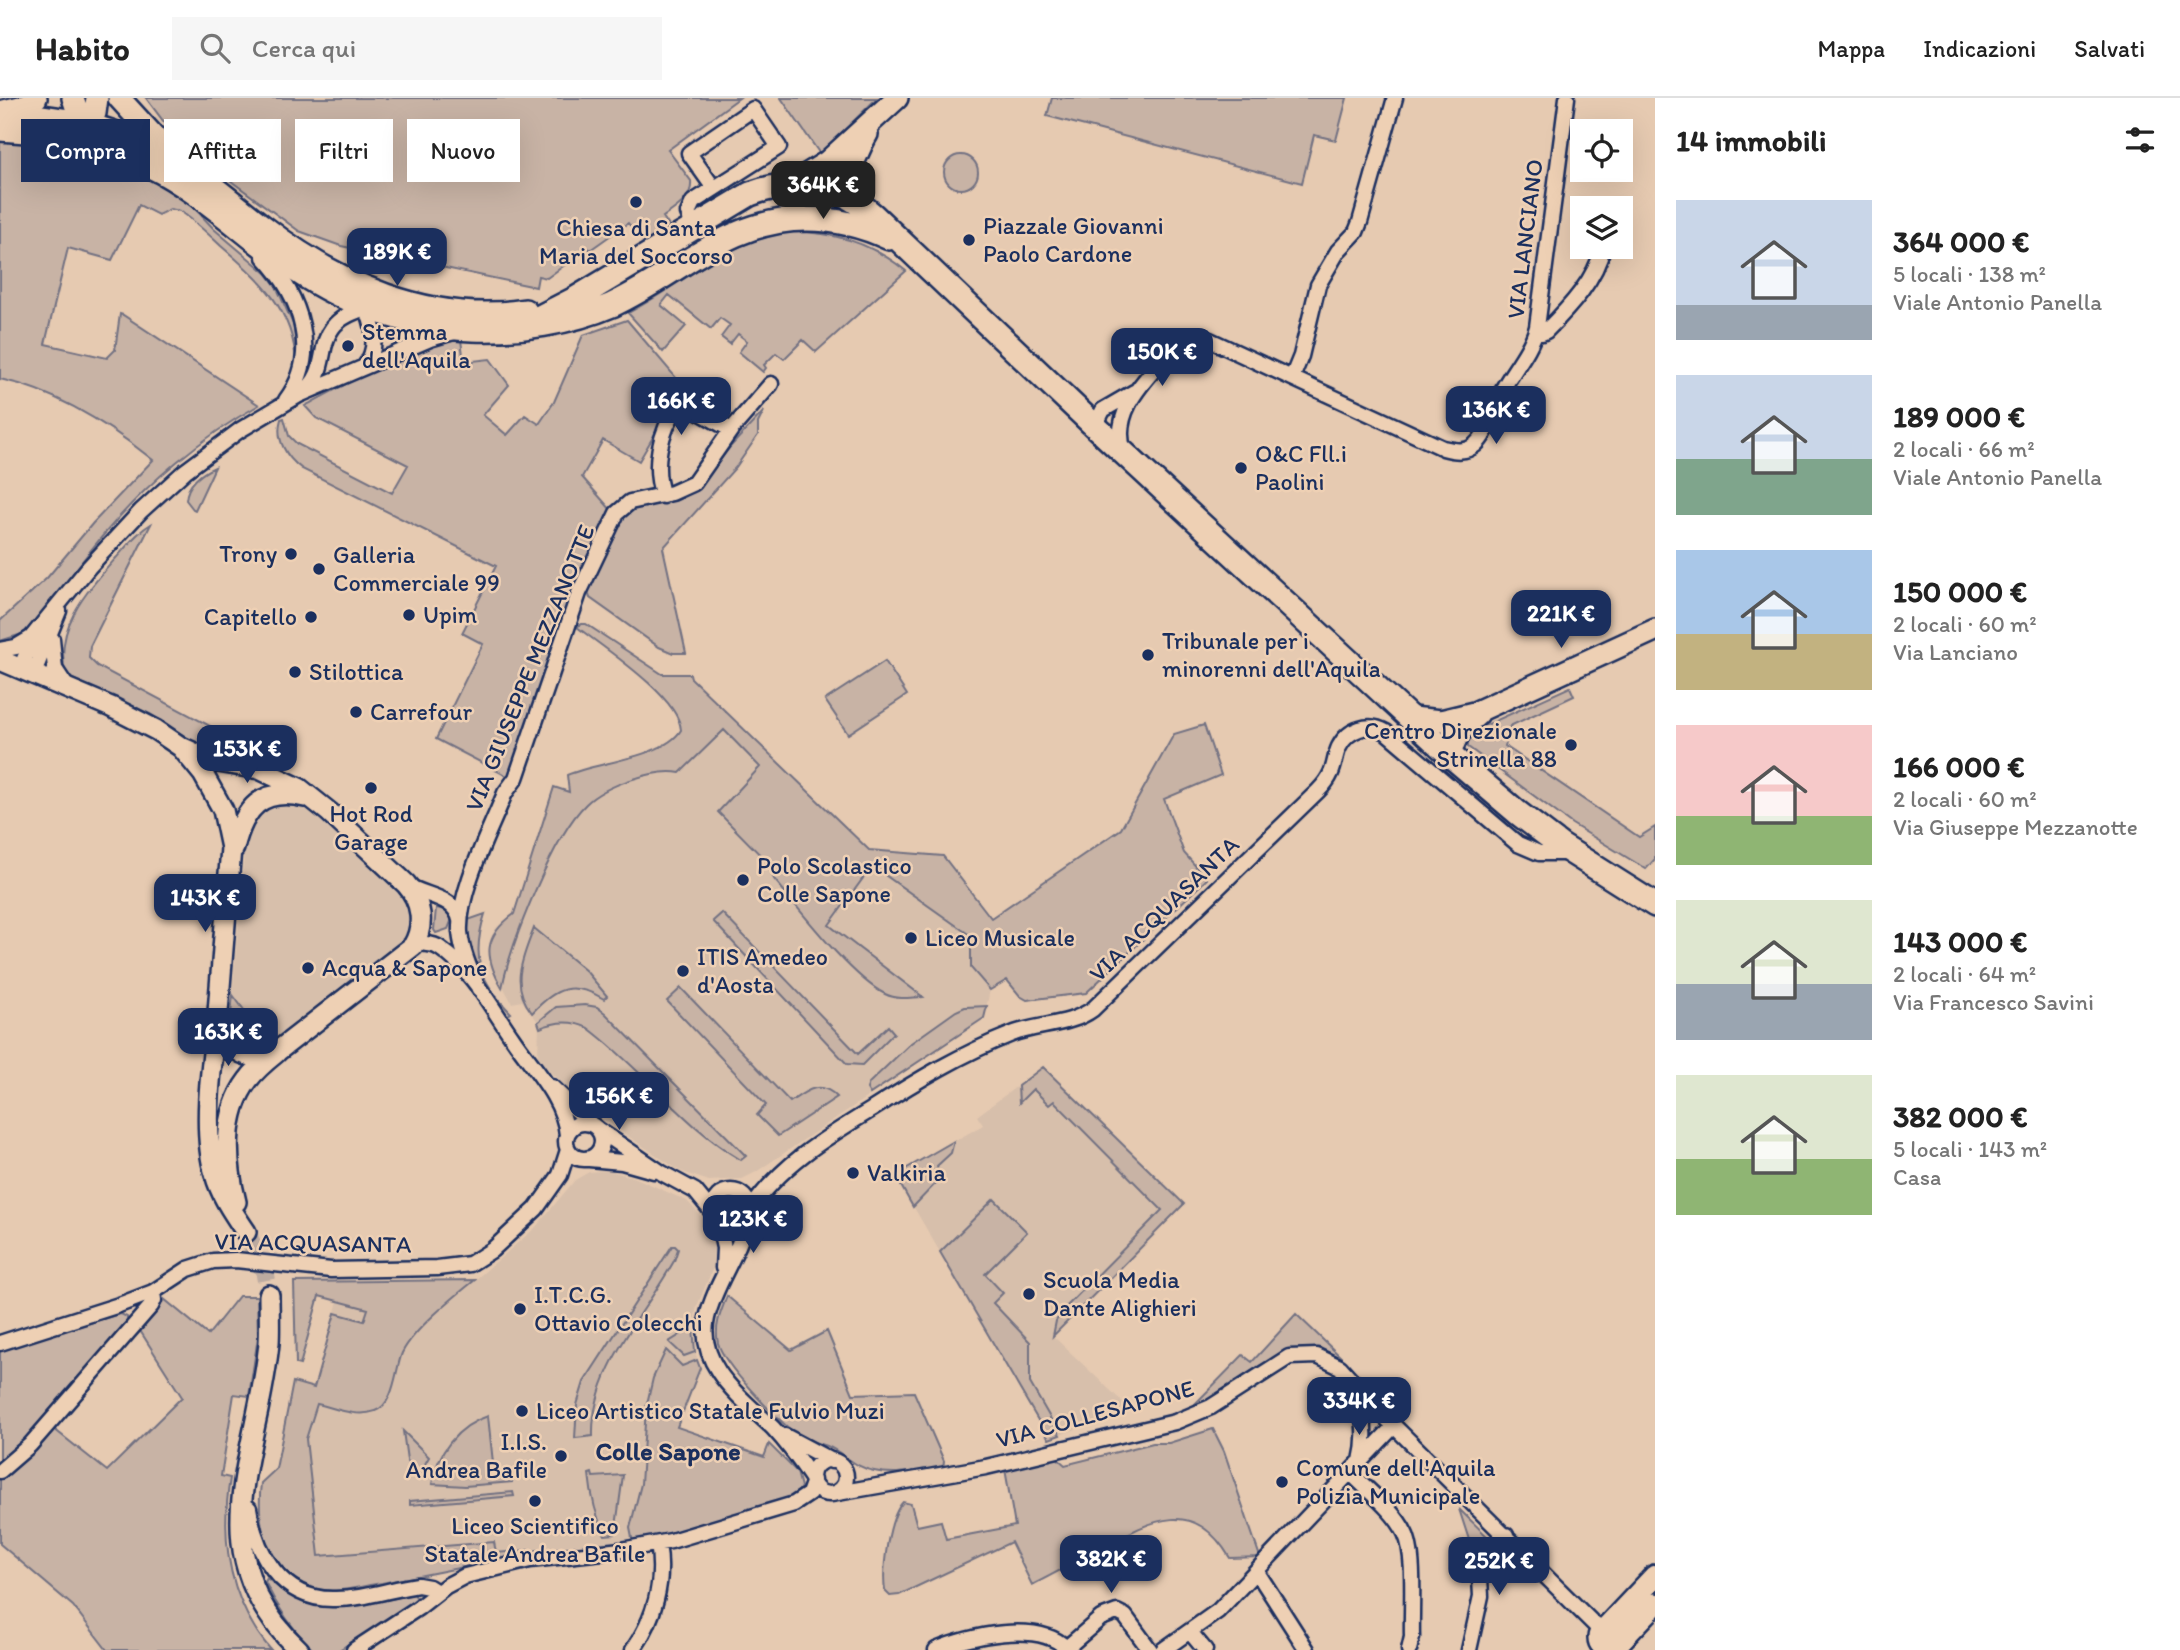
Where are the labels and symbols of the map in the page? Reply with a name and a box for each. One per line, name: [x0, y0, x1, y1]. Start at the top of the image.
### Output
street label: VIA LANCIANO: [1500, 157, 1549, 321]
pin: 364K €: [766, 162, 880, 221]
marker: Chiesa di Santa Maria del Soccorso: [628, 194, 644, 210]
place label: Piazzale Giovanni Paolo Cardone: [983, 211, 1164, 268]
place label: Chiesa di Santa Maria del Soccorso: [539, 213, 733, 270]
pin: 189K €: [340, 228, 454, 288]
marker: Piazzale Giovanni Paolo Cardone: [961, 232, 977, 248]
place label: Stemma dell'Aquila: [362, 317, 471, 374]
pin: 150K €: [1105, 328, 1219, 388]
marker: Stemma dell'Aquila: [340, 338, 356, 354]
pin: 166K €: [624, 378, 738, 437]
pin: 136K €: [1439, 386, 1553, 446]
place label: O&C Fll.i Paolini: [1255, 439, 1347, 496]
marker: O&C Fll.i Paolini: [1233, 460, 1249, 476]
street label: VIA GIUSEPPE MEZZANOTTE: [459, 520, 600, 815]
place label: Trony: [219, 539, 278, 568]
place label: Galleria Commerciale 99: [333, 540, 500, 597]
marker: Trony: [283, 546, 299, 562]
marker: Galleria Commerciale 99: [311, 561, 327, 577]
pin: 221K €: [1504, 590, 1618, 650]
place label: Upim: [423, 600, 477, 629]
place label: Capitello: [204, 602, 297, 631]
marker: Upim: [401, 607, 417, 623]
marker: Capitello: [303, 609, 319, 625]
place label: Tribunale per i minorenni dell'Aquila: [1162, 626, 1381, 683]
marker: Tribunale per i minorenni dell'Aquila: [1140, 647, 1156, 663]
place label: Stilottica: [309, 657, 404, 686]
marker: Stilottica: [287, 664, 303, 680]
place label: Carrefour: [370, 697, 472, 726]
marker: Carrefour: [348, 704, 364, 720]
place label: Centro Direzionale Strinella 88: [1364, 716, 1557, 773]
pin: 153K €: [190, 726, 304, 785]
marker: Centro Direzionale Strinella 88: [1563, 737, 1579, 753]
marker: Hot Rod Garage: [363, 780, 379, 796]
place label: Hot Rod Garage: [329, 799, 413, 856]
street label: VIA ACQUASANTA: [1083, 830, 1245, 988]
place label: Polo Scolastico Colle Sapone: [757, 851, 912, 908]
marker: Polo Scolastico Colle Sapone: [735, 872, 751, 888]
pin: 143K €: [148, 874, 262, 934]
place label: Liceo Musicale: [925, 923, 1075, 952]
marker: Liceo Musicale: [903, 930, 919, 946]
place label: ITIS Amedeo d'Aosta: [697, 942, 828, 999]
place label: Acqua & Sapone: [322, 953, 487, 982]
marker: Acqua & Sapone: [300, 960, 316, 976]
marker: ITIS Amedeo d'Aosta: [675, 963, 691, 979]
pin: 163K €: [171, 1009, 285, 1068]
pin: 156K €: [562, 1072, 676, 1132]
place label: Valkiria: [867, 1158, 946, 1187]
marker: Valkiria: [845, 1165, 861, 1181]
pin: 123K €: [696, 1196, 810, 1255]
street label: VIA ACQUASANTA: [214, 1226, 412, 1259]
place label: Scuola Media Dante Alighieri: [1043, 1265, 1197, 1322]
place label: I.T.C.G. Ottavio Colecchi: [534, 1280, 703, 1337]
marker: Scuola Media Dante Alighieri: [1021, 1286, 1037, 1302]
marker: I.T.C.G. Ottavio Colecchi: [512, 1301, 528, 1317]
street label: VIA COLLESAPONE: [993, 1373, 1197, 1454]
pin: 334K €: [1302, 1378, 1416, 1437]
place label: Liceo Artistico Statale Fulvio Muzi: [536, 1396, 885, 1425]
marker: Liceo Artistico Statale Fulvio Muzi: [514, 1403, 530, 1419]
place label: I.I.S. Andrea Bafile: [406, 1427, 547, 1484]
district label: Colle Sapone: [595, 1435, 741, 1467]
marker: I.I.S. Andrea Bafile: [553, 1448, 569, 1464]
place label: Comune dell'Aquila Polizia Municipale: [1296, 1453, 1496, 1510]
marker: Comune dell'Aquila Polizia Municipale: [1274, 1474, 1290, 1490]
marker: Liceo Scientifico Statale Andrea Bafile: [527, 1493, 543, 1509]
place label: Liceo Scientifico Statale Andrea Bafile: [425, 1511, 645, 1568]
pin: 382K €: [1054, 1536, 1168, 1595]
pin: 252K €: [1442, 1538, 1556, 1597]

